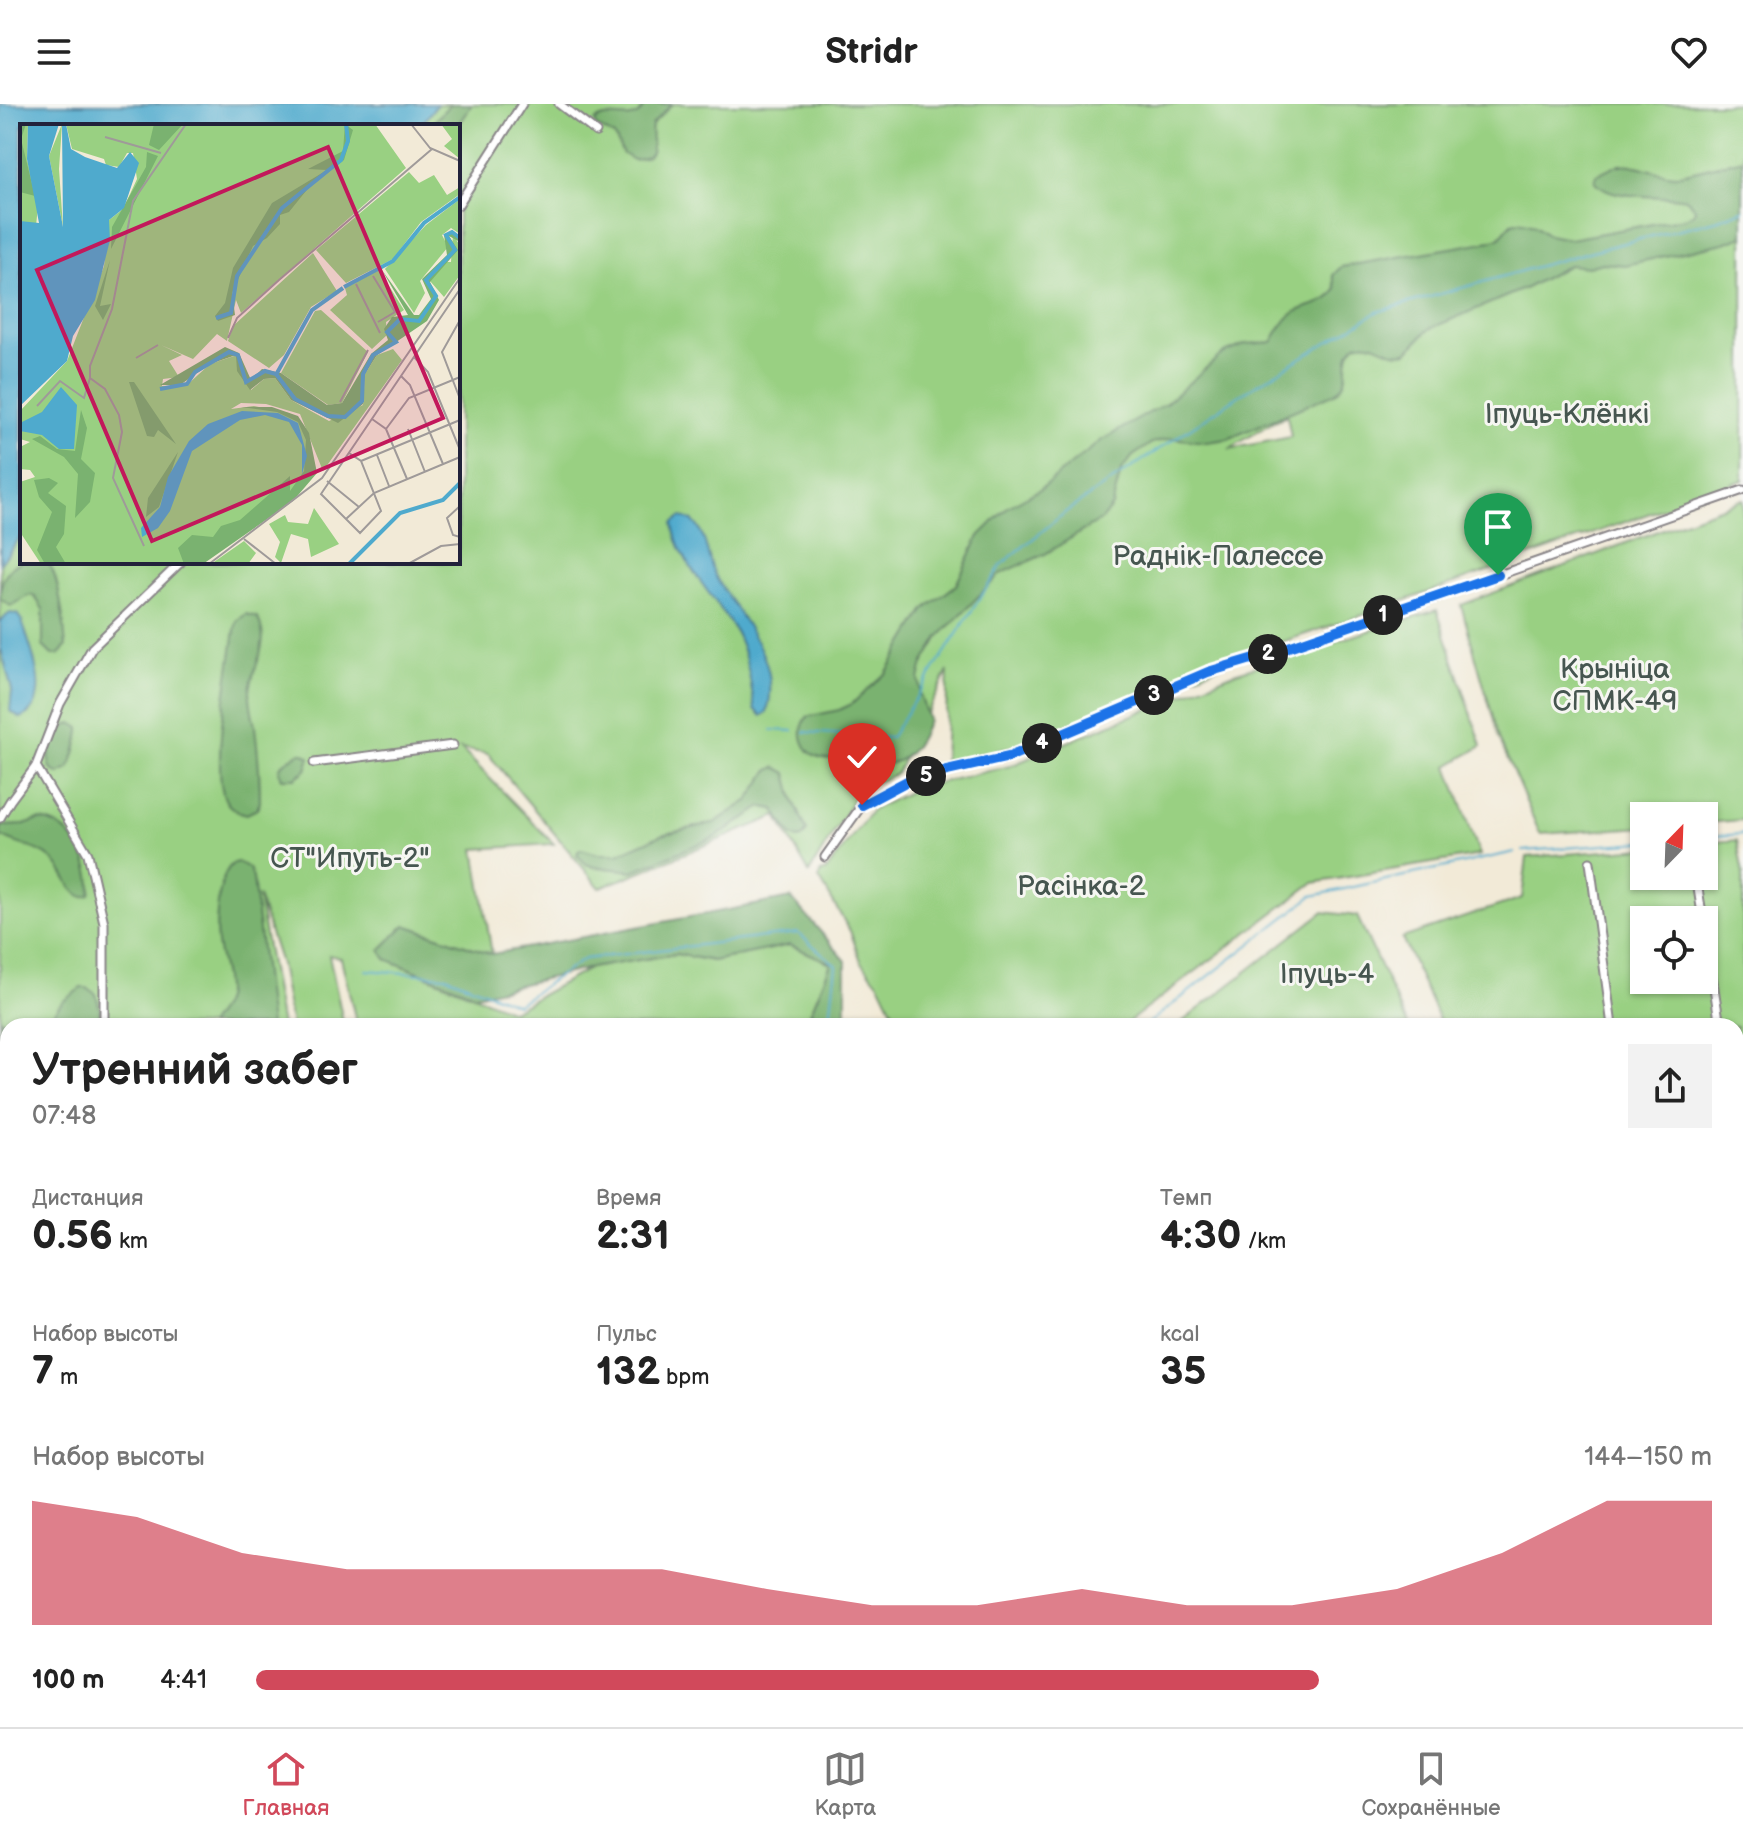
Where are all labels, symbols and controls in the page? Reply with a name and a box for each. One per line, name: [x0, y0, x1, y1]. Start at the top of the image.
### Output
icon: menu: [32, 30, 76, 74]
icon: heart: [1667, 30, 1711, 74]
text: Stridr: [825, 31, 918, 74]
inset map: [20, 124, 460, 564]
park label: Іпуць-Клёнкі: [1485, 398, 1649, 431]
pin: [1464, 493, 1532, 575]
icon: arrive: [1476, 505, 1520, 549]
park label: Раднік-Палессе: [1112, 540, 1324, 573]
pin: 1: [1363, 595, 1403, 635]
text: 1: [1378, 601, 1388, 628]
pin: 2: [1248, 634, 1288, 674]
text: 2: [1261, 640, 1275, 667]
park label: Крыніца СПМК-49: [1553, 653, 1677, 718]
pin: 3: [1134, 675, 1174, 715]
text: 3: [1148, 681, 1160, 708]
pin: [828, 723, 896, 805]
pin: 4: [1022, 723, 1062, 763]
text: 4: [1036, 729, 1048, 756]
icon: check: [840, 735, 884, 779]
pin: 5: [906, 756, 946, 796]
text: 5: [920, 762, 932, 789]
north arrow: [1630, 802, 1718, 890]
map controls: [1630, 802, 1718, 994]
park label: СТ"Ипуть-2": [270, 842, 430, 875]
park label: Расінка-2: [1017, 870, 1146, 903]
button: locate: [1630, 906, 1718, 994]
park label: Іпуць-4: [1280, 958, 1374, 991]
text: Утренний забег: [32, 1044, 358, 1097]
button: share: [1628, 1044, 1712, 1128]
text: 07:48: [32, 1101, 96, 1132]
text: Дистанция: [32, 1185, 143, 1212]
text: Время: [596, 1185, 661, 1212]
text: Темп: [1160, 1185, 1212, 1212]
text: 0.56: [32, 1212, 113, 1260]
text: 2:31: [596, 1212, 670, 1260]
text: 4:30: [1160, 1212, 1241, 1260]
text: km: [113, 1228, 148, 1255]
text: /km: [1241, 1228, 1286, 1255]
text: Набор высоты: [32, 1321, 178, 1348]
text: Пульс: [596, 1321, 657, 1348]
text: kcal: [1160, 1321, 1199, 1348]
text: 7: [32, 1348, 54, 1396]
text: 132: [596, 1348, 660, 1396]
text: 35: [1160, 1348, 1206, 1396]
text: m: [54, 1364, 78, 1391]
text: bpm: [660, 1364, 709, 1391]
text: Набор высоты: [32, 1442, 205, 1473]
text: 144–150 m: [1584, 1442, 1712, 1473]
text: 100 m: [32, 1665, 105, 1696]
text: 4:41: [160, 1665, 207, 1696]
tab: Главная: [243, 1747, 329, 1822]
tab: Карта: [814, 1747, 876, 1822]
tab: Сохранённые: [1361, 1747, 1500, 1822]

